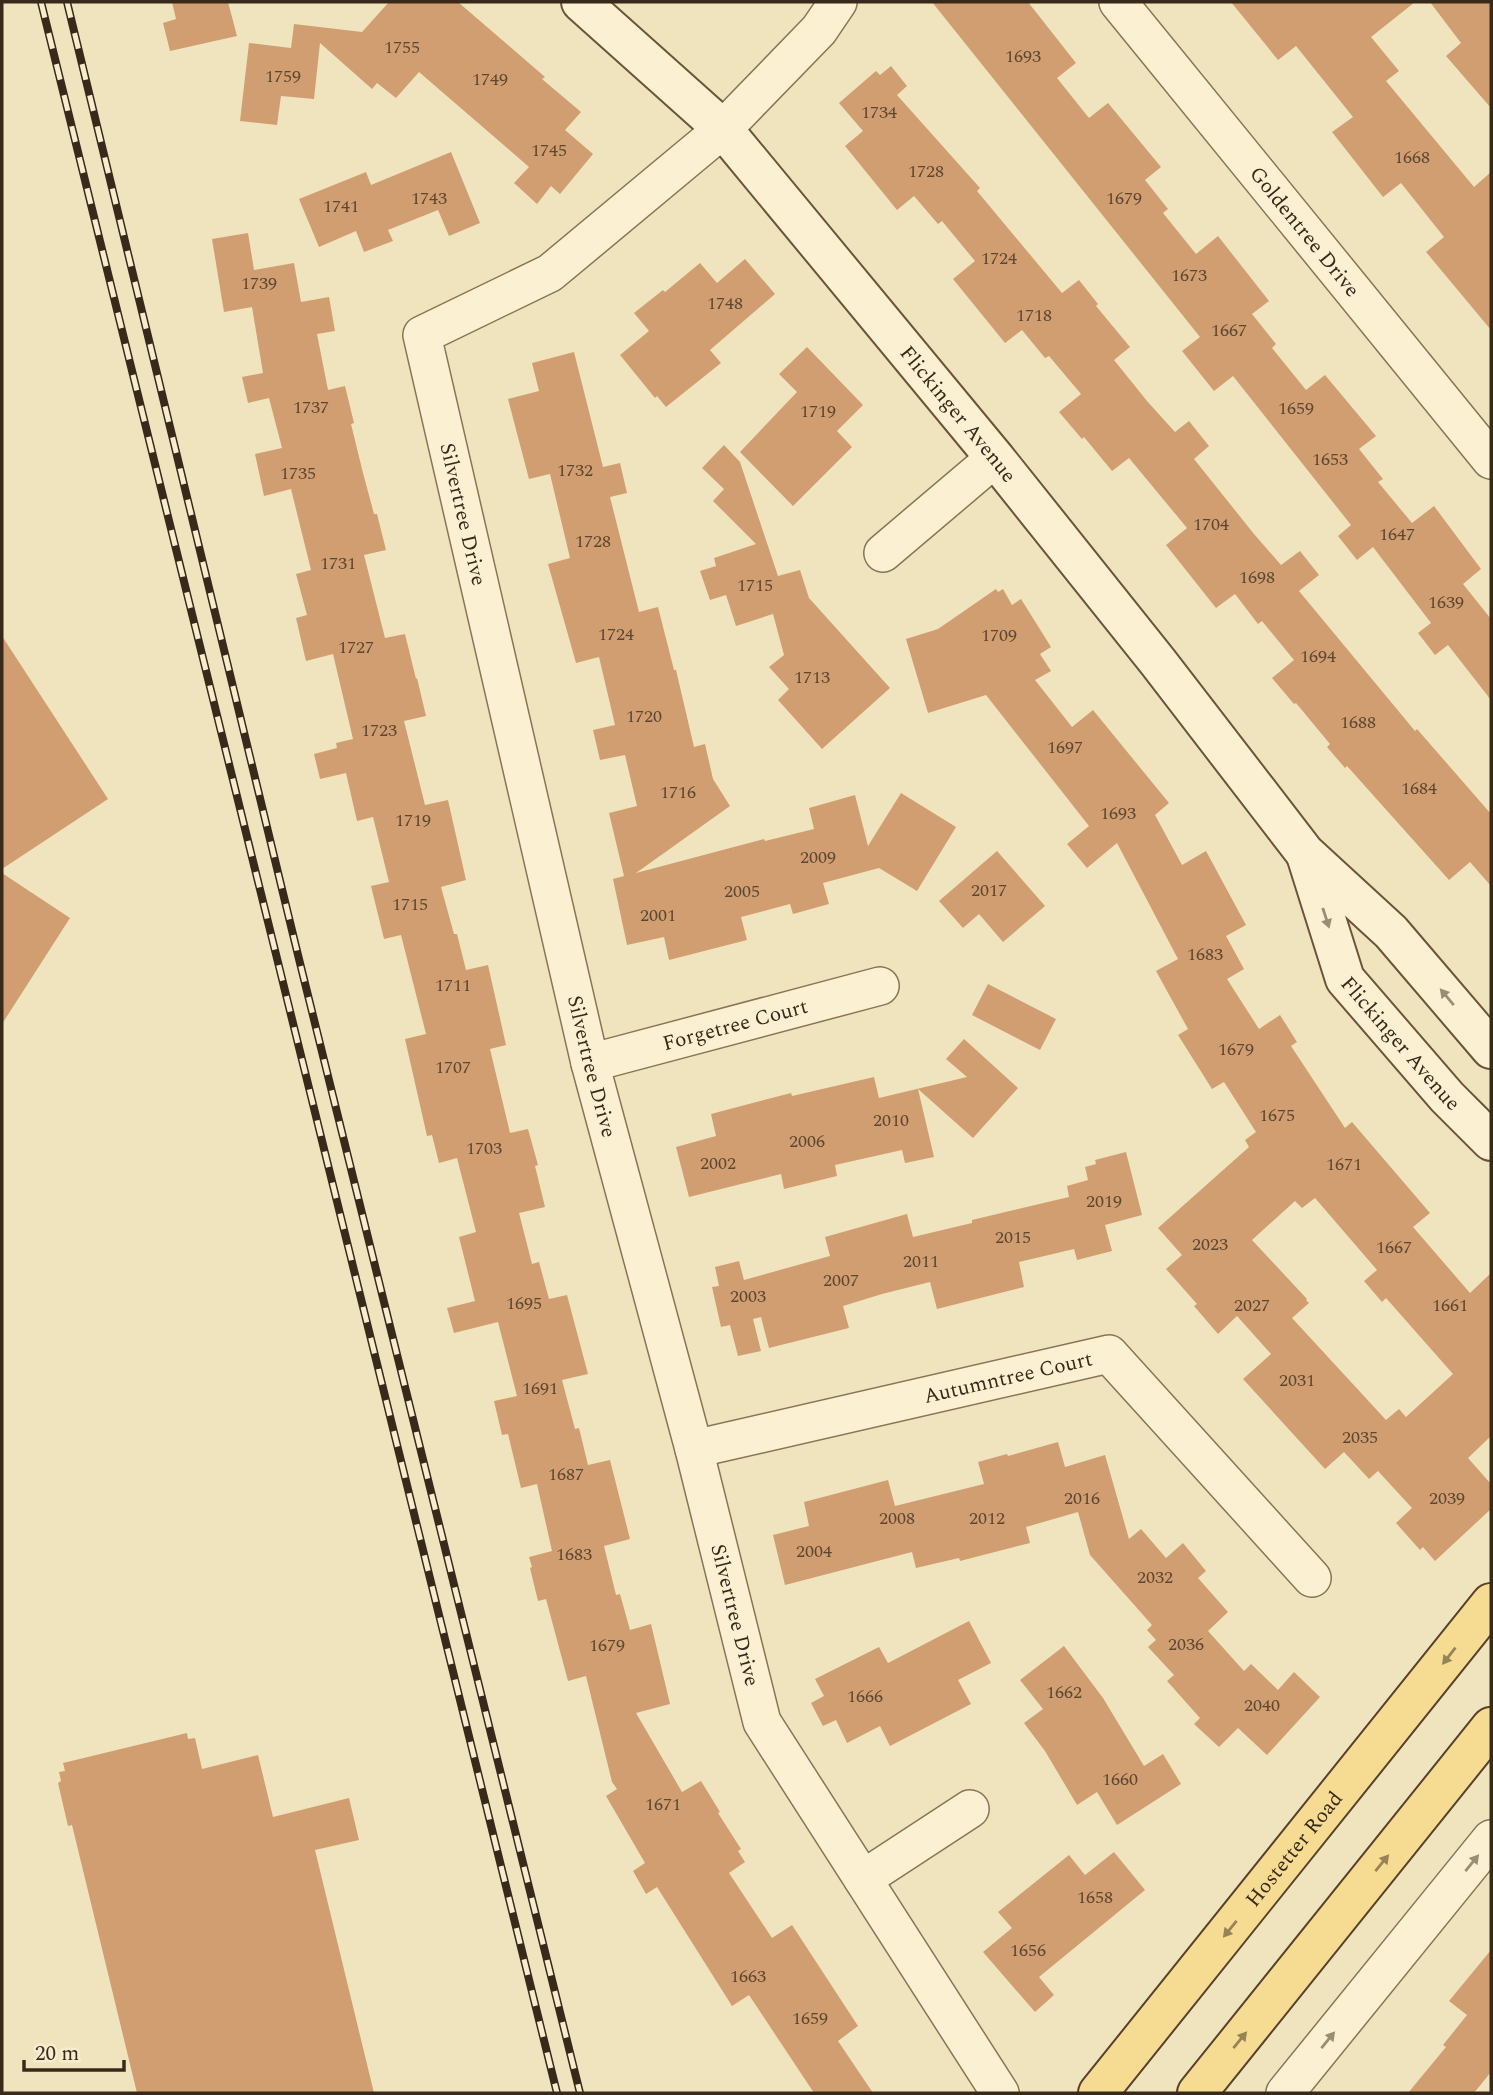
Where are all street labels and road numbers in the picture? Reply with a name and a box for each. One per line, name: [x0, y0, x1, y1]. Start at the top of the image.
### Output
street label: Goldentree Drive: [1241, 160, 1367, 305]
street label: Flickinger Avenue: [891, 339, 1024, 490]
street label: Silvertree Drive: [430, 440, 494, 589]
street label: Flickinger Avenue: [1332, 969, 1467, 1119]
street label: Forgetree Court: [659, 991, 811, 1060]
street label: Silvertree Drive: [558, 992, 624, 1141]
street label: Autumntree Court: [921, 1343, 1096, 1413]
street label: Silvertree Drive: [701, 1541, 767, 1690]
street label: Hostetter Road: [1238, 1785, 1351, 1914]

